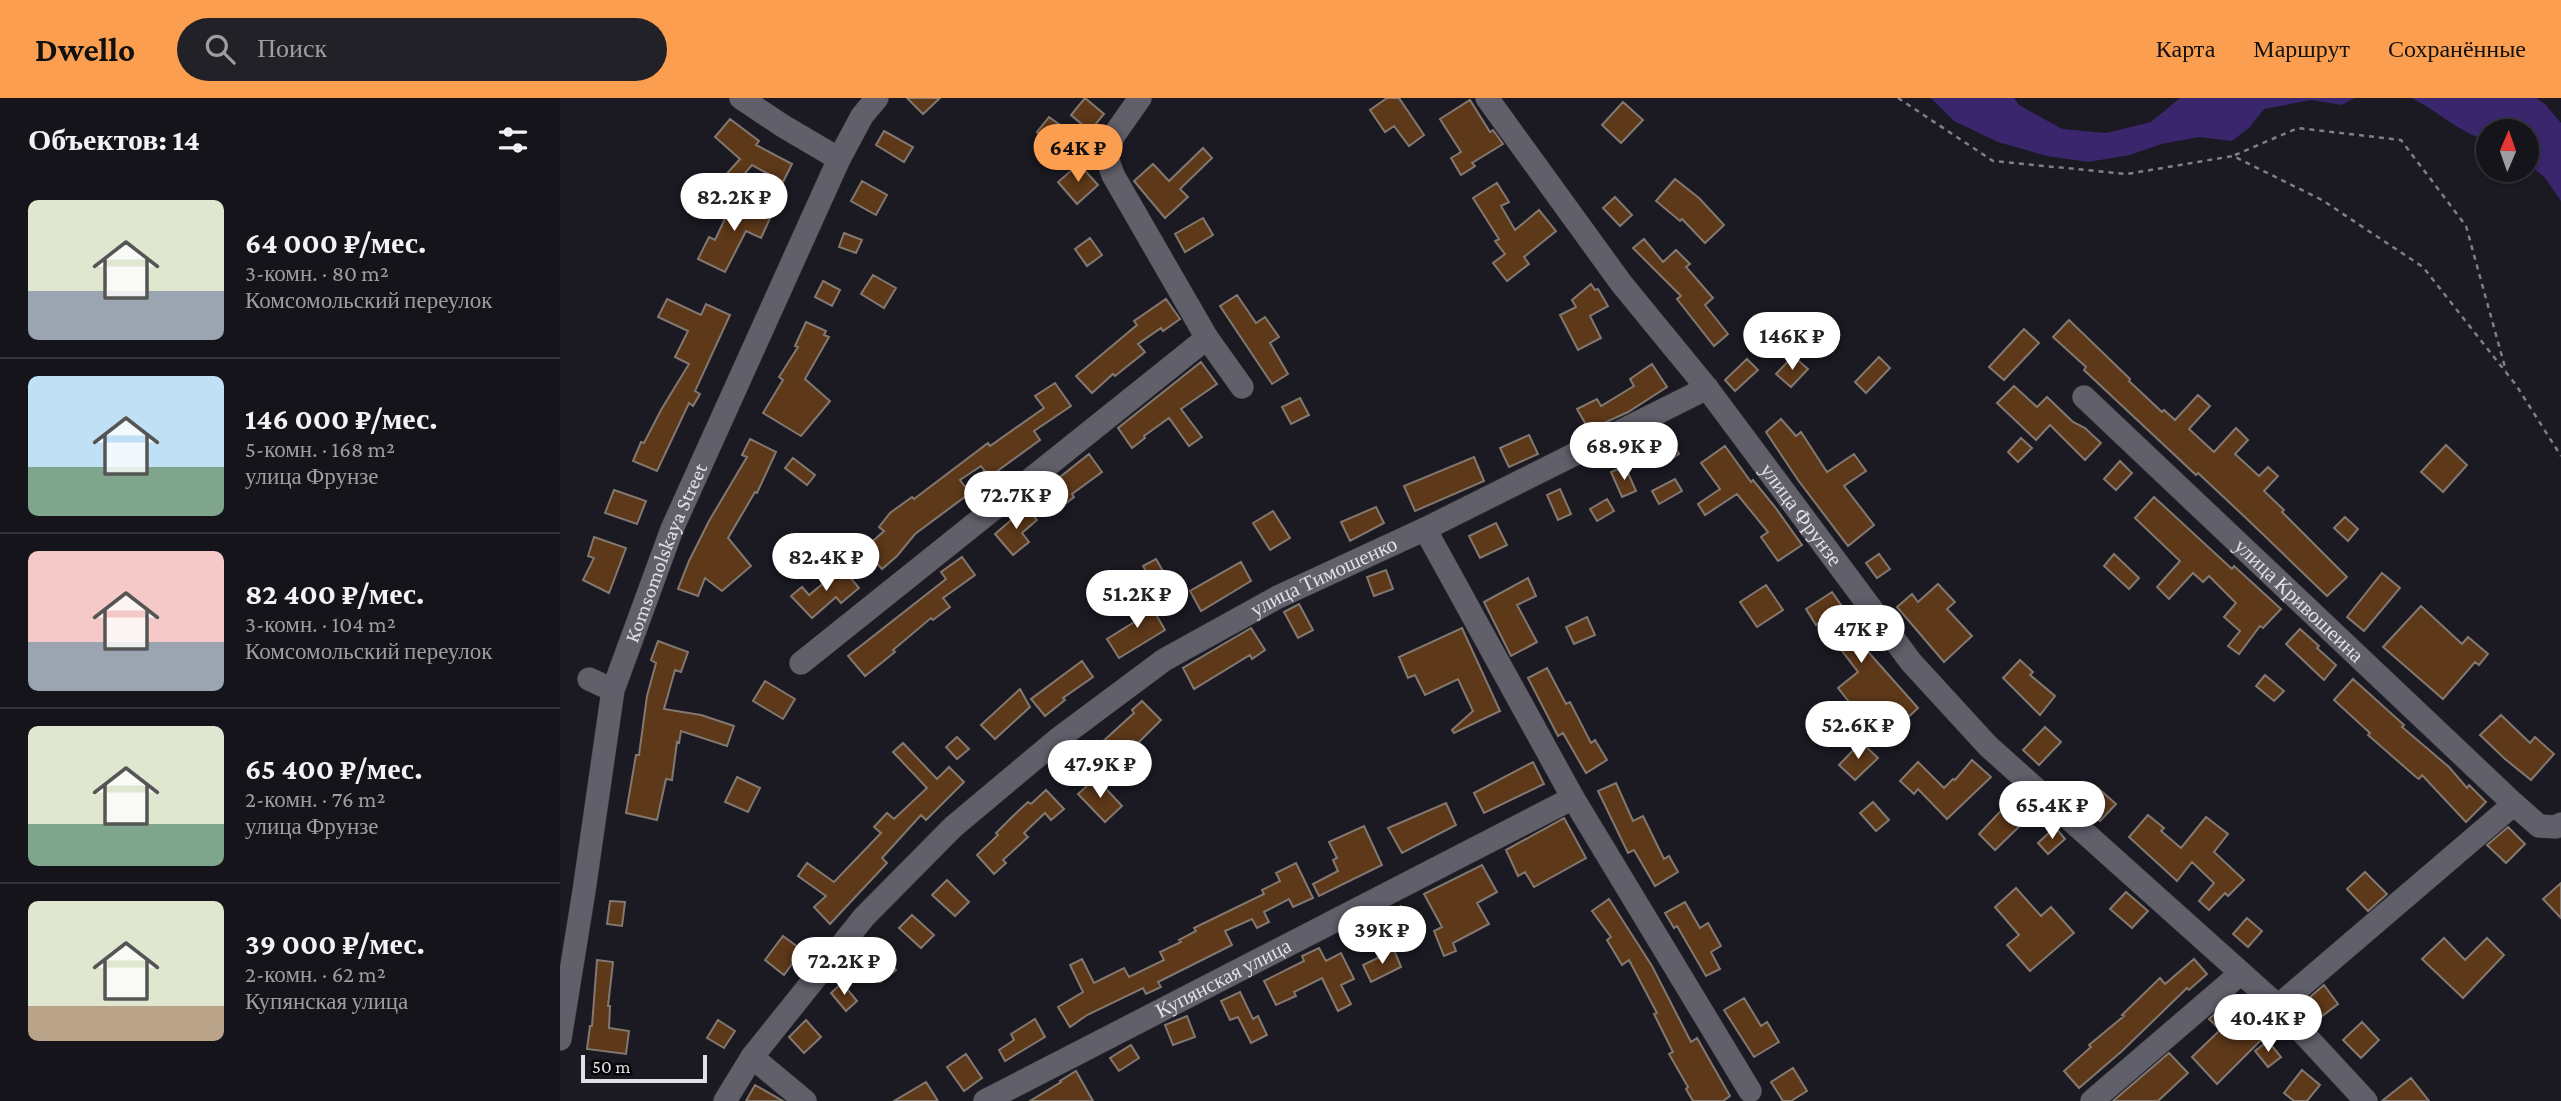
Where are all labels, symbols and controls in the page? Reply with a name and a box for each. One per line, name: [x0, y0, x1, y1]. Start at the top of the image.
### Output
search box: [177, 18, 667, 81]
icon: search: [201, 30, 239, 68]
text: Dwello: [35, 31, 135, 68]
text: Поиск: [257, 34, 327, 63]
text: Карта: [2156, 35, 2215, 62]
text: Маршрут: [2253, 35, 2350, 62]
text: Сохранённые: [2388, 35, 2526, 62]
north arrow: [2476, 119, 2539, 182]
map controls: [2476, 119, 2539, 182]
icon: filters: [494, 121, 532, 159]
text: Объектов: 14: [28, 123, 200, 156]
pin: 64K ₽: [1029, 125, 1127, 184]
text: 64K ₽: [1050, 134, 1106, 160]
pin: 82.2K ₽: [669, 174, 799, 233]
text: 82.2K ₽: [697, 183, 772, 209]
text: 64 000 ₽/мес.: [245, 226, 426, 259]
icon: home: [84, 228, 168, 312]
text: 3-комн. · 80 m²: [245, 260, 389, 286]
text: Комсомольский переулок: [245, 287, 492, 313]
pin: 146K ₽: [1735, 313, 1849, 372]
text: 146K ₽: [1759, 322, 1825, 348]
text: 146 000 ₽/мес.: [245, 402, 438, 435]
icon: home: [84, 404, 168, 488]
pin: 68.9K ₽: [1559, 422, 1689, 482]
text: 68.9K ₽: [1586, 432, 1662, 458]
text: 5-комн. · 168 m²: [245, 436, 395, 462]
street label: Komsomolskaya Street: [619, 458, 713, 646]
street label: улица Фрунзе: [1755, 459, 1847, 571]
text: улица Фрунзе: [245, 463, 379, 489]
pin: 72.7K ₽: [951, 472, 1081, 531]
text: 72.7K ₽: [980, 481, 1052, 507]
street label: улица Тимошенко: [1246, 532, 1401, 622]
pin: 82.4K ₽: [761, 533, 891, 593]
street label: улица Кривошеина: [2229, 534, 2369, 668]
text: 82.4K ₽: [788, 543, 864, 569]
pin: 51.2K ₽: [1072, 570, 1202, 630]
text: 82 400 ₽/мес.: [245, 577, 424, 610]
icon: home: [84, 579, 168, 663]
text: 51.2K ₽: [1102, 580, 1172, 606]
pin: 47K ₽: [1812, 606, 1910, 665]
text: 3-комн. · 104 m²: [245, 611, 396, 637]
text: 47K ₽: [1834, 615, 1888, 641]
text: Комсомольский переулок: [245, 638, 492, 664]
pin: 52.6K ₽: [1793, 702, 1923, 761]
text: 52.6K ₽: [1821, 711, 1895, 737]
pin: 47.9K ₽: [1035, 740, 1165, 800]
text: 47.9K ₽: [1064, 750, 1136, 776]
text: 65 400 ₽/мес.: [245, 752, 423, 785]
icon: home: [84, 754, 168, 838]
pin: 65.4K ₽: [1987, 782, 2117, 841]
text: 2-комн. · 76 m²: [245, 786, 386, 812]
text: 65.4K ₽: [2015, 791, 2089, 817]
text: улица Фрунзе: [245, 813, 379, 839]
pin: 39K ₽: [1333, 906, 1431, 966]
text: 39K ₽: [1354, 916, 1410, 942]
text: 39 000 ₽/мес.: [245, 927, 425, 960]
icon: home: [84, 929, 168, 1013]
street label: Купянская улица: [1151, 933, 1296, 1023]
pin: 72.2K ₽: [779, 937, 909, 997]
text: 72.2K ₽: [808, 947, 880, 973]
text: 2-комн. · 62 m²: [245, 961, 386, 987]
text: Купянская улица: [245, 988, 408, 1014]
pin: 40.4K ₽: [2203, 995, 2333, 1054]
text: 40.4K ₽: [2230, 1004, 2306, 1030]
scale bar: [581, 1052, 707, 1084]
text: 50 m: [592, 1056, 631, 1077]

